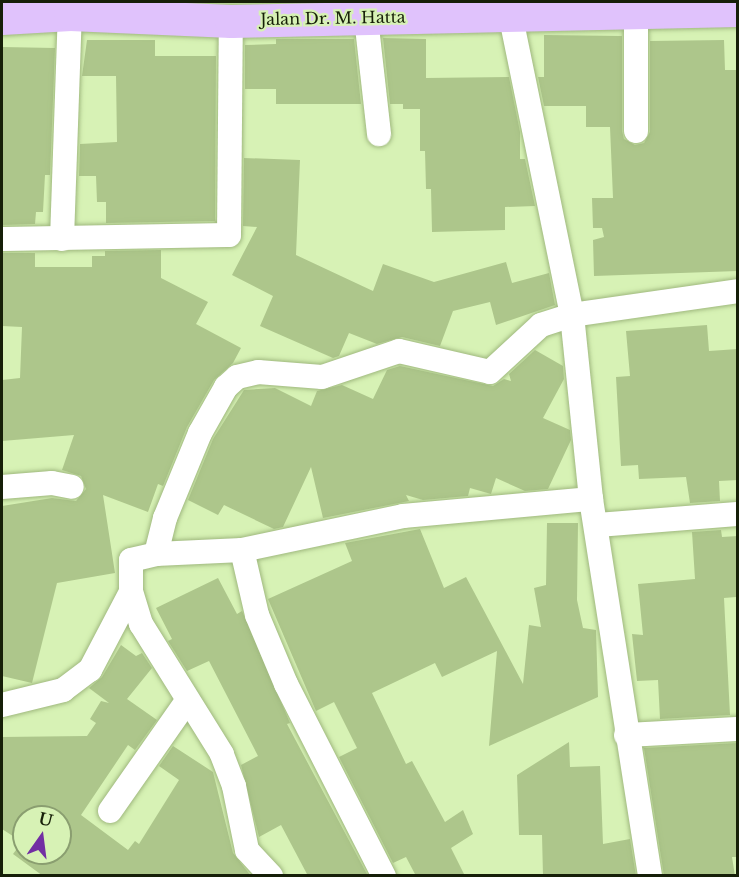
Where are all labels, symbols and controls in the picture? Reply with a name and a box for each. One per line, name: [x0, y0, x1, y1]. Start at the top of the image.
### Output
street label: Jalan Dr. M. Hatta: [260, 7, 406, 29]
north arrow: [12, 805, 72, 865]
text: U: [37, 808, 55, 831]

